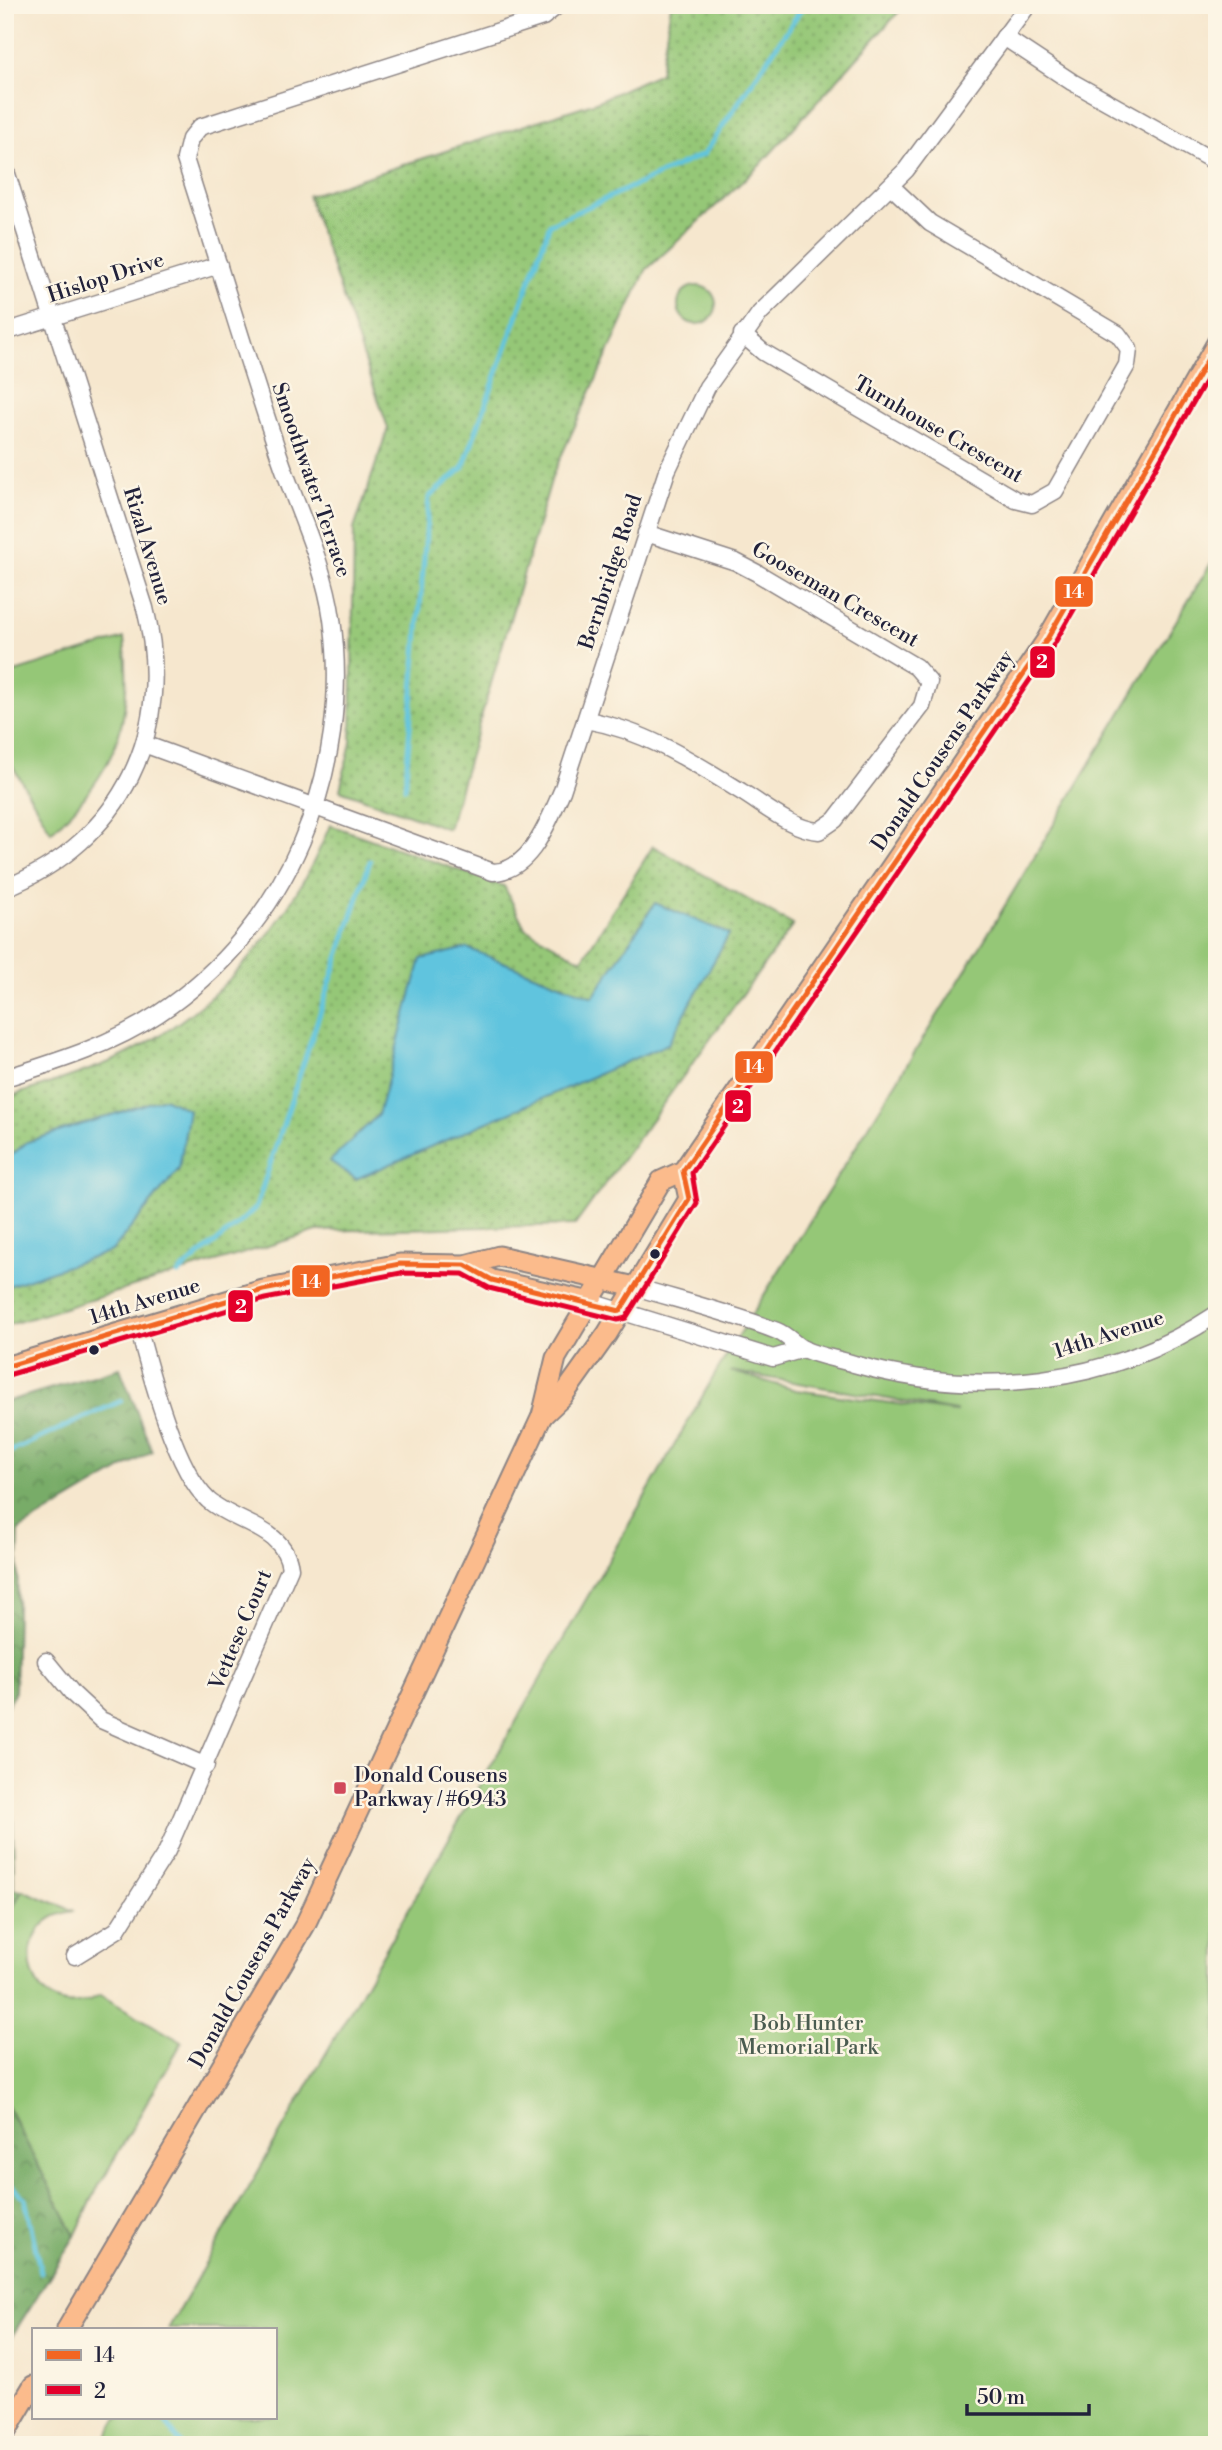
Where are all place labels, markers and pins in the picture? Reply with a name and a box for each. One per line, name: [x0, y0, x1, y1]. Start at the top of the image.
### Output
unlabelled marker: [648, 1247, 662, 1261]
unlabelled marker: [87, 1343, 101, 1357]
place label: Donald Cousens Parkway / #6943: [354, 1763, 507, 1813]
marker: Donald Cousens Parkway / #6943: [332, 1780, 348, 1796]

